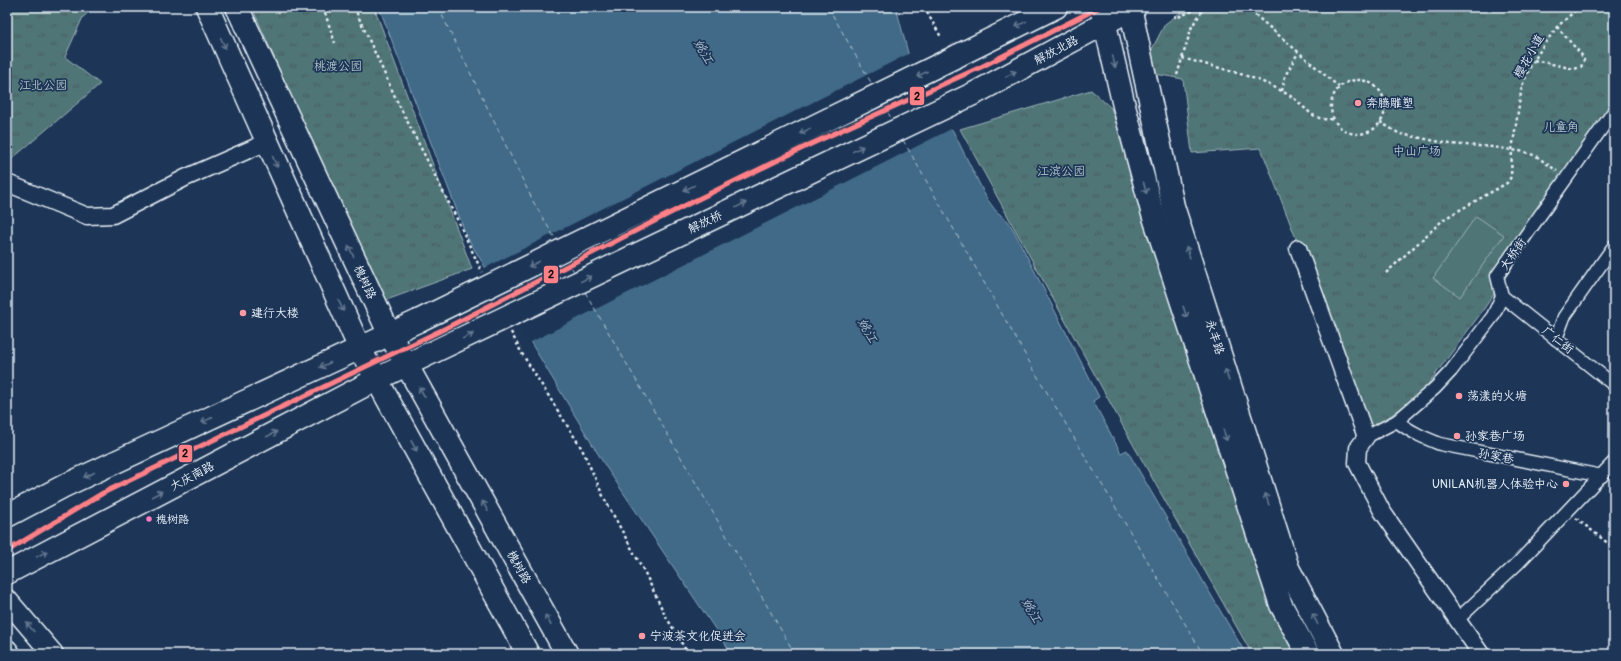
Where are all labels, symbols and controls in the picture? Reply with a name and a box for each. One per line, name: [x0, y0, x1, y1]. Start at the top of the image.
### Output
one-way arrow: [1016, 21, 1028, 29]
street label: 樱花小道: [1511, 32, 1548, 81]
street label: 解放北路: [1032, 33, 1081, 68]
one-way arrow: [220, 36, 227, 48]
water label: 姚江: [690, 36, 717, 68]
one-way arrow: [1110, 55, 1118, 68]
park label: 桃渡公园: [314, 59, 362, 74]
one-way arrow: [1005, 70, 1017, 77]
one-way arrow: [916, 71, 928, 78]
park label: 江北公园: [19, 78, 67, 93]
line badge: 2: [909, 86, 925, 106]
text: 2: [914, 90, 920, 103]
place label: 奔腾雕塑: [1366, 96, 1414, 111]
marker: 奔腾雕塑: [1353, 98, 1363, 108]
park label: 儿童角: [1543, 120, 1579, 135]
one-way arrow: [800, 128, 812, 135]
park label: 中山广场: [1393, 144, 1441, 159]
one-way arrow: [852, 145, 864, 152]
one-way arrow: [272, 155, 280, 167]
park label: 江滨公园: [1037, 164, 1085, 179]
one-way arrow: [1142, 181, 1150, 194]
one-way arrow: [683, 185, 695, 192]
one-way arrow: [734, 201, 746, 208]
street label: 解放桥: [686, 207, 726, 237]
street label: 大桥街: [1497, 235, 1530, 273]
one-way arrow: [1184, 245, 1191, 258]
one-way arrow: [347, 246, 354, 258]
one-way arrow: [529, 261, 541, 268]
street label: 槐树路: [350, 263, 379, 302]
line badge: 2: [543, 265, 559, 284]
text: 2: [548, 268, 554, 281]
one-way arrow: [579, 275, 591, 282]
one-way arrow: [337, 299, 345, 311]
one-way arrow: [1181, 305, 1189, 317]
place label: 建行大楼: [251, 306, 299, 321]
marker: 建行大楼: [238, 308, 248, 318]
water label: 姚江: [854, 315, 881, 347]
street label: 永丰路: [1202, 318, 1227, 357]
street label: 广仁街: [1539, 323, 1576, 357]
one-way arrow: [462, 332, 474, 339]
one-way arrow: [319, 362, 331, 369]
one-way arrow: [1223, 369, 1230, 382]
one-way arrow: [418, 386, 425, 398]
place label: 荡漾的火塘: [1467, 389, 1527, 404]
marker: 荡漾的火塘: [1454, 391, 1464, 401]
one-way arrow: [201, 417, 213, 424]
one-way arrow: [1222, 429, 1229, 442]
place label: 孙家巷广场: [1465, 429, 1525, 444]
one-way arrow: [266, 430, 278, 437]
marker: 孙家巷广场: [1452, 431, 1462, 441]
one-way arrow: [410, 439, 418, 451]
line badge: 2: [178, 444, 193, 463]
street label: 孙家巷: [1477, 446, 1515, 467]
text: 2: [182, 447, 188, 460]
street label: 大庆南路: [168, 459, 217, 494]
one-way arrow: [83, 472, 95, 479]
place label: UNILAN机器人体验中心: [1432, 477, 1558, 492]
marker: UNILAN机器人体验中心: [1561, 479, 1571, 489]
one-way arrow: [151, 490, 163, 497]
one-way arrow: [1262, 494, 1270, 506]
one-way arrow: [481, 500, 488, 512]
place label: 槐树路: [156, 513, 189, 526]
marker: 槐树路: [144, 514, 154, 524]
street label: 槐树路: [503, 548, 534, 587]
one-way arrow: [35, 550, 47, 558]
water label: 姚江: [1018, 595, 1045, 627]
one-way arrow: [543, 614, 551, 626]
one-way arrow: [1311, 614, 1318, 626]
one-way arrow: [26, 621, 35, 632]
place label: 宁波茶文化促进会: [650, 629, 746, 644]
marker: 宁波茶文化促进会: [637, 631, 647, 641]

